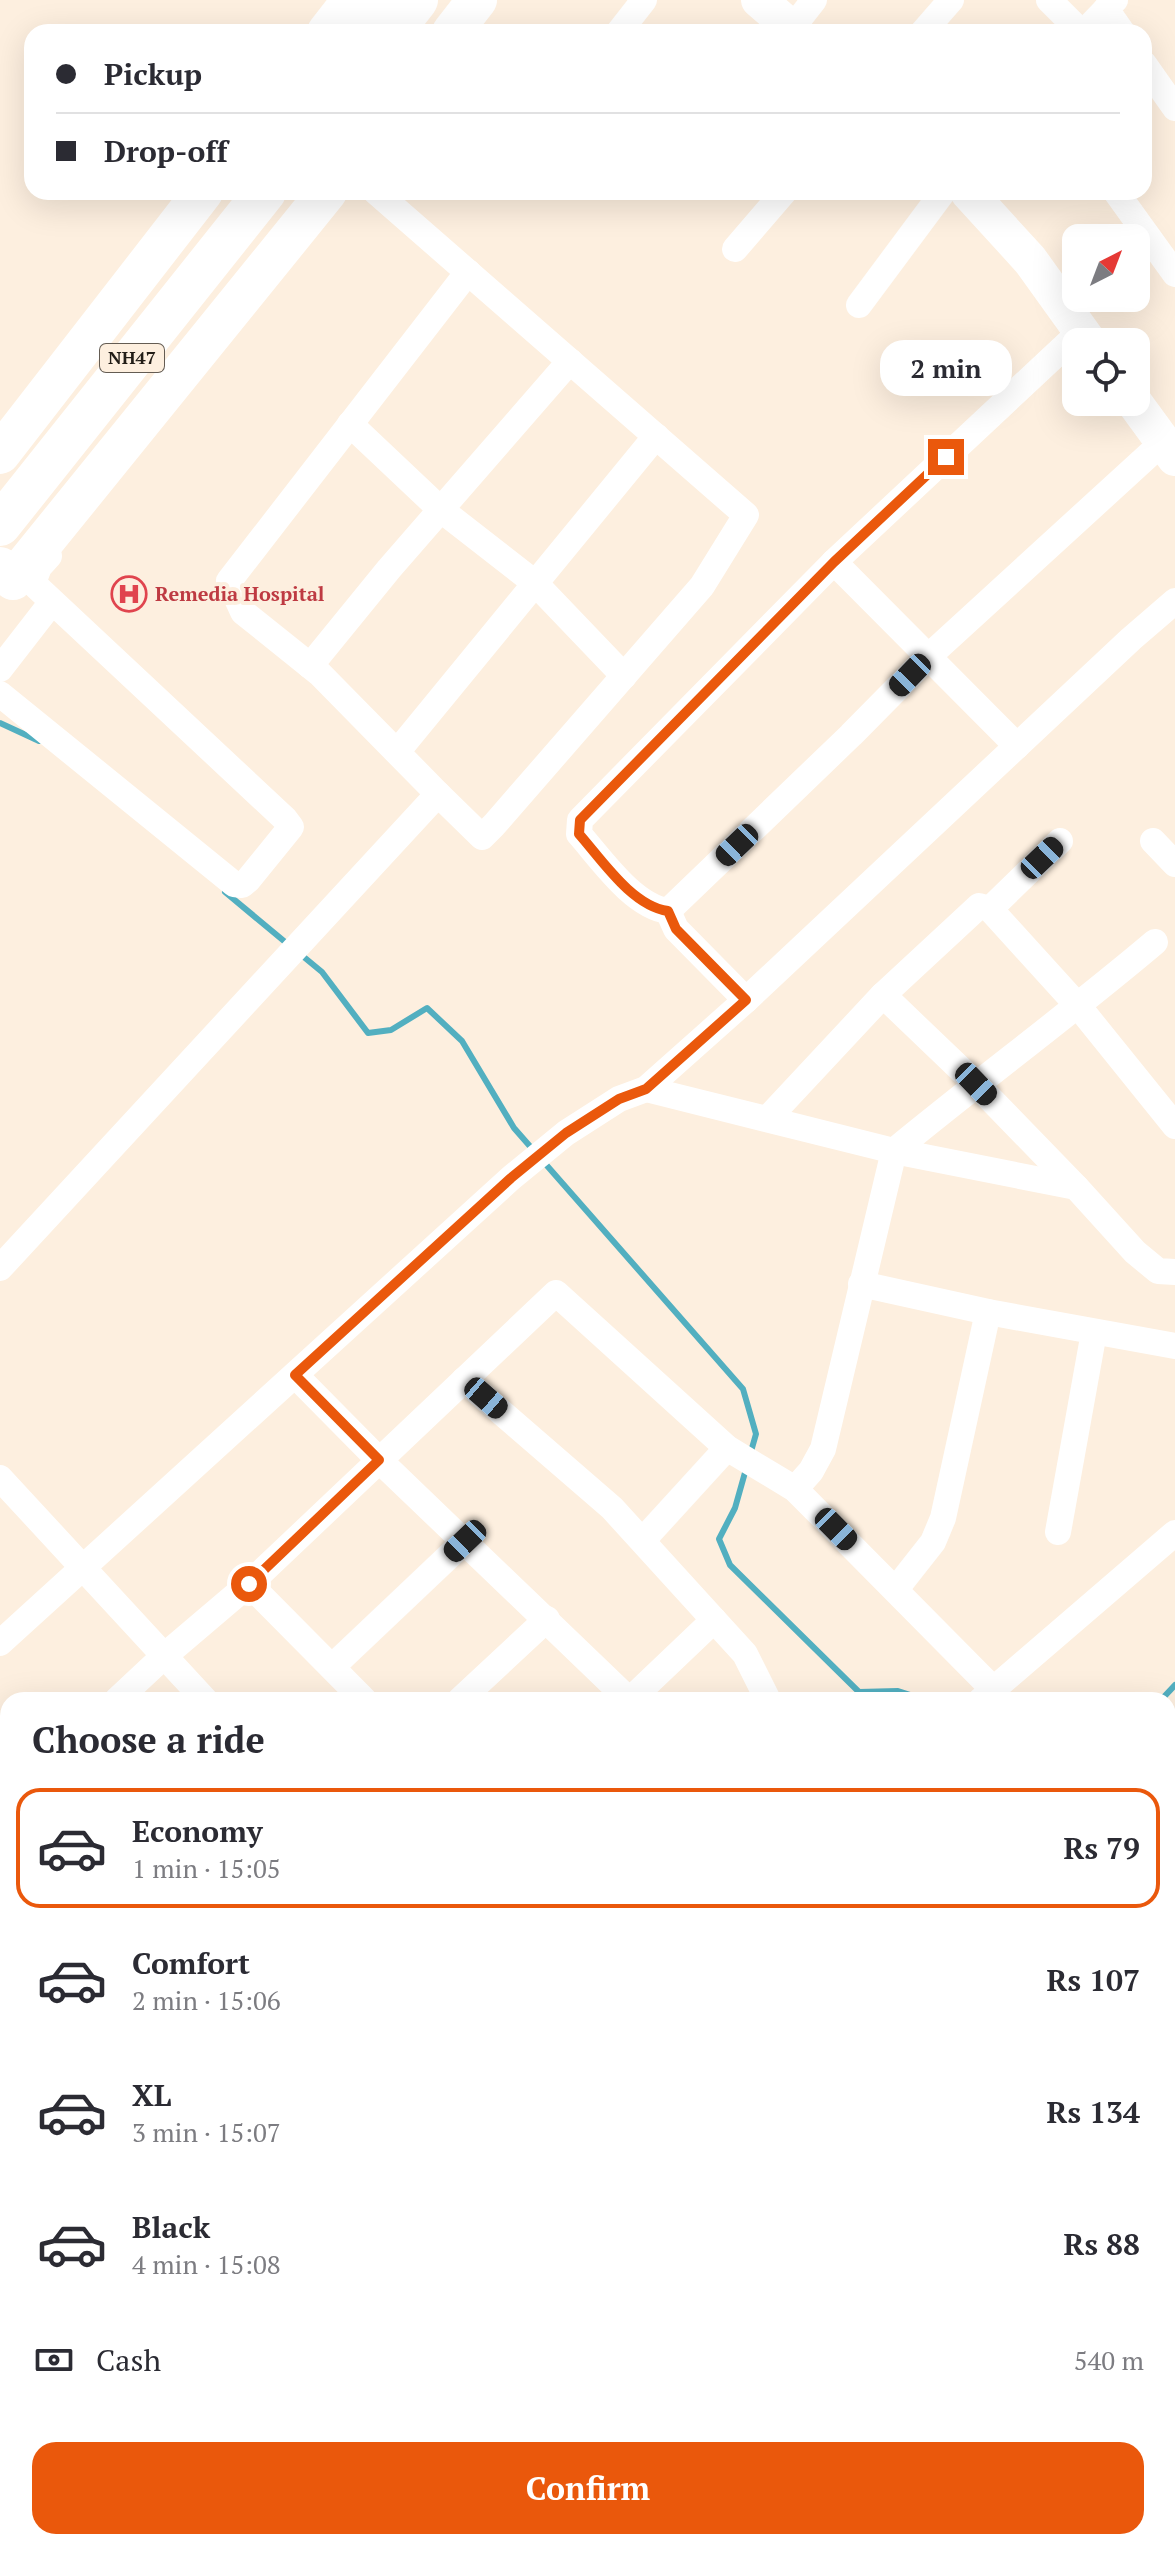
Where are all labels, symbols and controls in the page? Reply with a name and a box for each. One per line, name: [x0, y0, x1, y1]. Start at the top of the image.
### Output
text: Pickup: [104, 54, 202, 94]
text: Drop-off: [104, 131, 228, 171]
north arrow: [1062, 224, 1150, 312]
map controls: [1062, 224, 1150, 416]
button: locate: [1062, 328, 1150, 416]
callout: 2 min: [880, 341, 1012, 397]
road number: NH47: [100, 344, 164, 372]
text: 2 min: [910, 351, 982, 385]
route end: [928, 439, 964, 475]
hospital icon: Remedia Hospital: [110, 575, 148, 613]
place label: Remedia Hospital: [155, 580, 325, 607]
car: [885, 649, 935, 701]
car: [711, 820, 763, 870]
car: [1016, 833, 1068, 883]
car: [951, 1058, 1001, 1110]
car: [460, 1373, 512, 1423]
car: [811, 1504, 861, 1554]
car: [439, 1516, 491, 1566]
route start: [231, 1566, 267, 1602]
text: Choose a ride: [32, 1716, 265, 1763]
text: Economy: [132, 1811, 263, 1851]
icon: car: [36, 1812, 108, 1884]
text: Rs 79: [1064, 1828, 1140, 1868]
text: 1 min · 15:05: [132, 1851, 281, 1885]
text: Comfort: [132, 1943, 250, 1983]
icon: car: [36, 1944, 108, 2016]
text: Rs 107: [1047, 1960, 1140, 2000]
text: 2 min · 15:06: [132, 1983, 281, 2017]
text: XL: [132, 2075, 171, 2115]
icon: car: [36, 2076, 108, 2148]
text: Rs 134: [1047, 2092, 1140, 2132]
text: 3 min · 15:07: [132, 2115, 281, 2149]
text: Black: [132, 2207, 210, 2247]
icon: car: [36, 2208, 108, 2280]
text: Rs 88: [1064, 2224, 1140, 2264]
text: 4 min · 15:08: [132, 2247, 281, 2281]
icon: cash: [32, 2338, 76, 2382]
text: Cash: [96, 2340, 161, 2380]
text: 540 m: [1074, 2343, 1144, 2377]
button: Confirm: [32, 2442, 1144, 2534]

